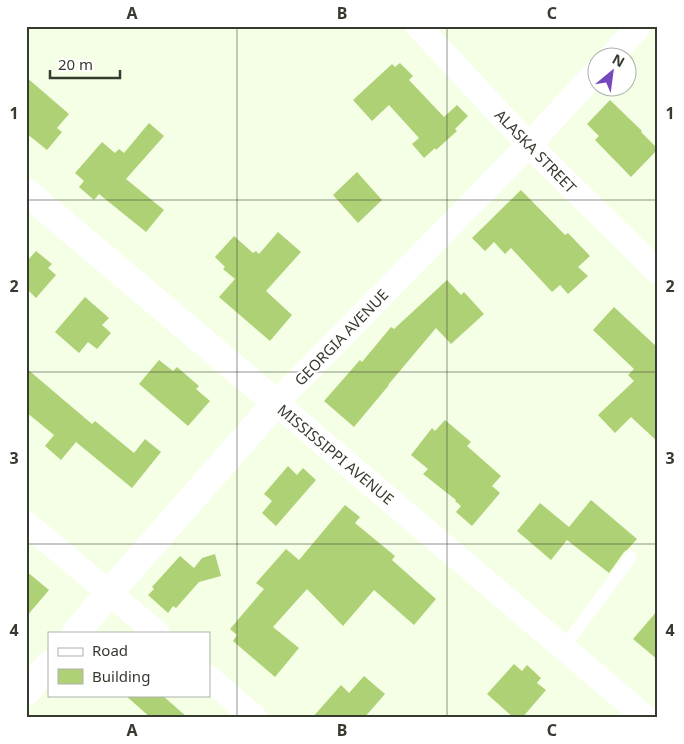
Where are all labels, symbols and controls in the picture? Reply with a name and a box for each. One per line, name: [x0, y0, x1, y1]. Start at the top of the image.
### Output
text: A: [126, 2, 138, 24]
text: B: [337, 2, 347, 24]
text: C: [547, 2, 557, 24]
scale bar: [50, 48, 120, 80]
north arrow: [586, 48, 636, 98]
text: N: [609, 49, 628, 71]
text: 20 m: [58, 54, 93, 74]
text: 1: [9, 102, 19, 124]
text: 1: [665, 102, 675, 124]
street label: ALASKA STREET: [491, 105, 581, 198]
text: 2: [9, 275, 19, 297]
text: 2: [665, 275, 675, 297]
street label: GEORGIA AVENUE: [290, 284, 392, 390]
street label: MISSISSIPPI AVENUE: [274, 399, 398, 509]
text: 3: [9, 447, 19, 469]
text: 3: [665, 447, 675, 469]
text: 4: [9, 619, 19, 641]
text: 4: [665, 619, 675, 641]
legend: [48, 632, 210, 696]
text: Road: [92, 640, 128, 660]
text: Building: [92, 666, 150, 686]
text: A: [126, 719, 138, 741]
text: B: [337, 719, 347, 741]
text: C: [547, 719, 557, 741]

